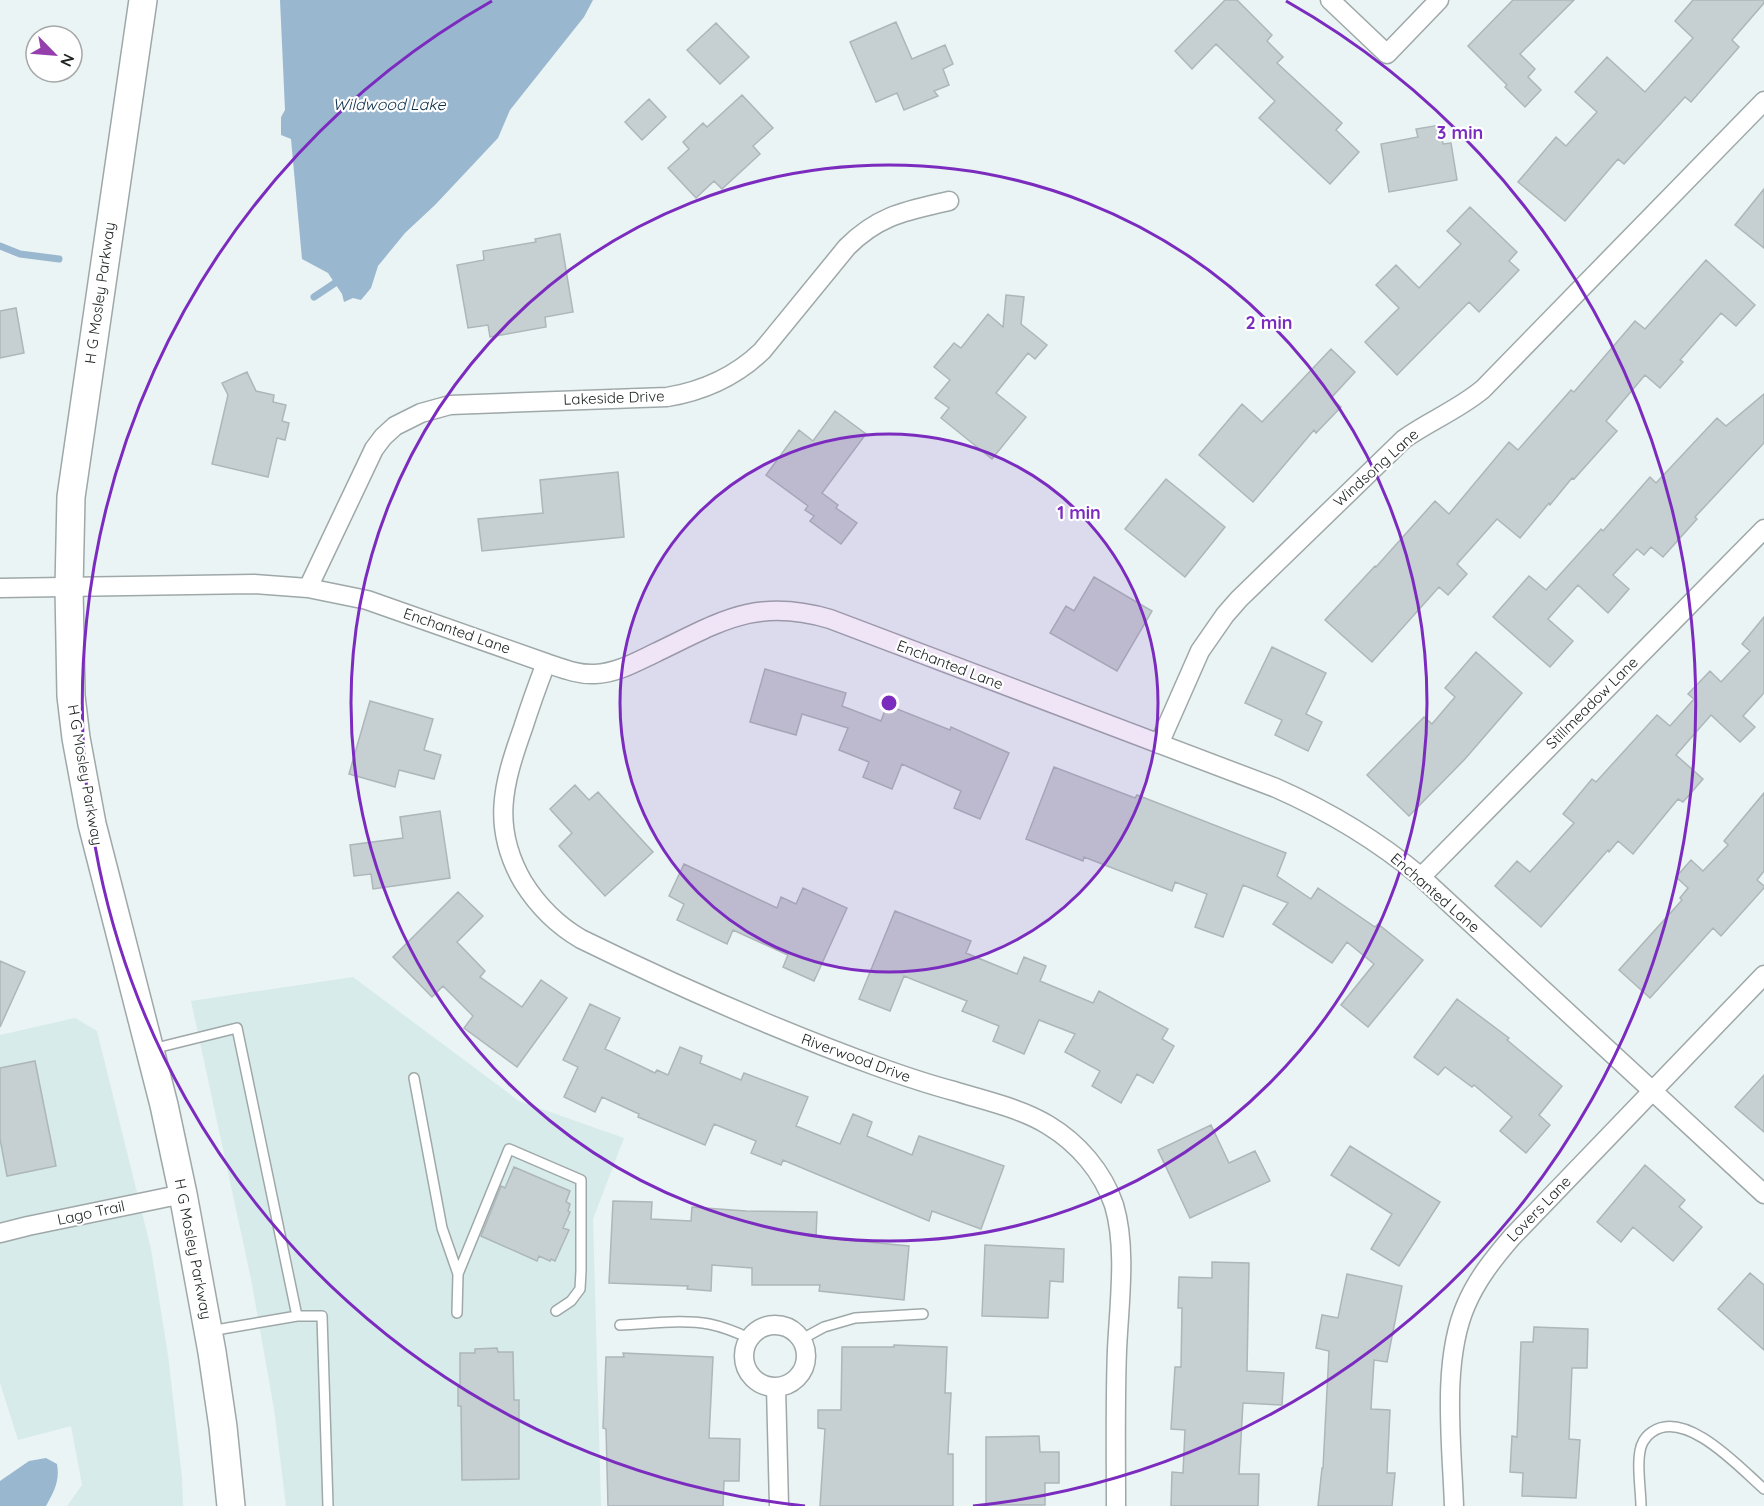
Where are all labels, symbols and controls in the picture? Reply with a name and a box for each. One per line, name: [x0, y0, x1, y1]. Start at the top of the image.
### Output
north arrow: [24, 24, 84, 84]
text: N: [56, 51, 79, 70]
water label: Wildwood Lake: [333, 94, 446, 114]
text: 3 min: [1437, 121, 1483, 144]
street label: H G Mosley Parkway: [80, 221, 119, 365]
text: 2 min: [1246, 311, 1292, 334]
street label: Lakeside Drive: [563, 386, 665, 409]
street label: Windsong Lane: [1329, 424, 1422, 511]
text: 1 min: [1057, 501, 1101, 524]
street label: Enchanted Lane: [401, 603, 513, 658]
street label: Enchanted Lane: [894, 636, 1006, 693]
street label: Stillmeadow Lane: [1542, 653, 1642, 753]
centre of rings: [879, 693, 899, 713]
street label: H G Mosley Parkway: [64, 703, 107, 847]
street label: Enchanted Lane: [1387, 849, 1484, 937]
street label: Riverwood Drive: [799, 1029, 913, 1086]
street label: Lovers Lane: [1502, 1172, 1575, 1246]
street label: H G Mosley Parkway: [171, 1177, 216, 1321]
street label: Lago Trail: [55, 1196, 127, 1229]

